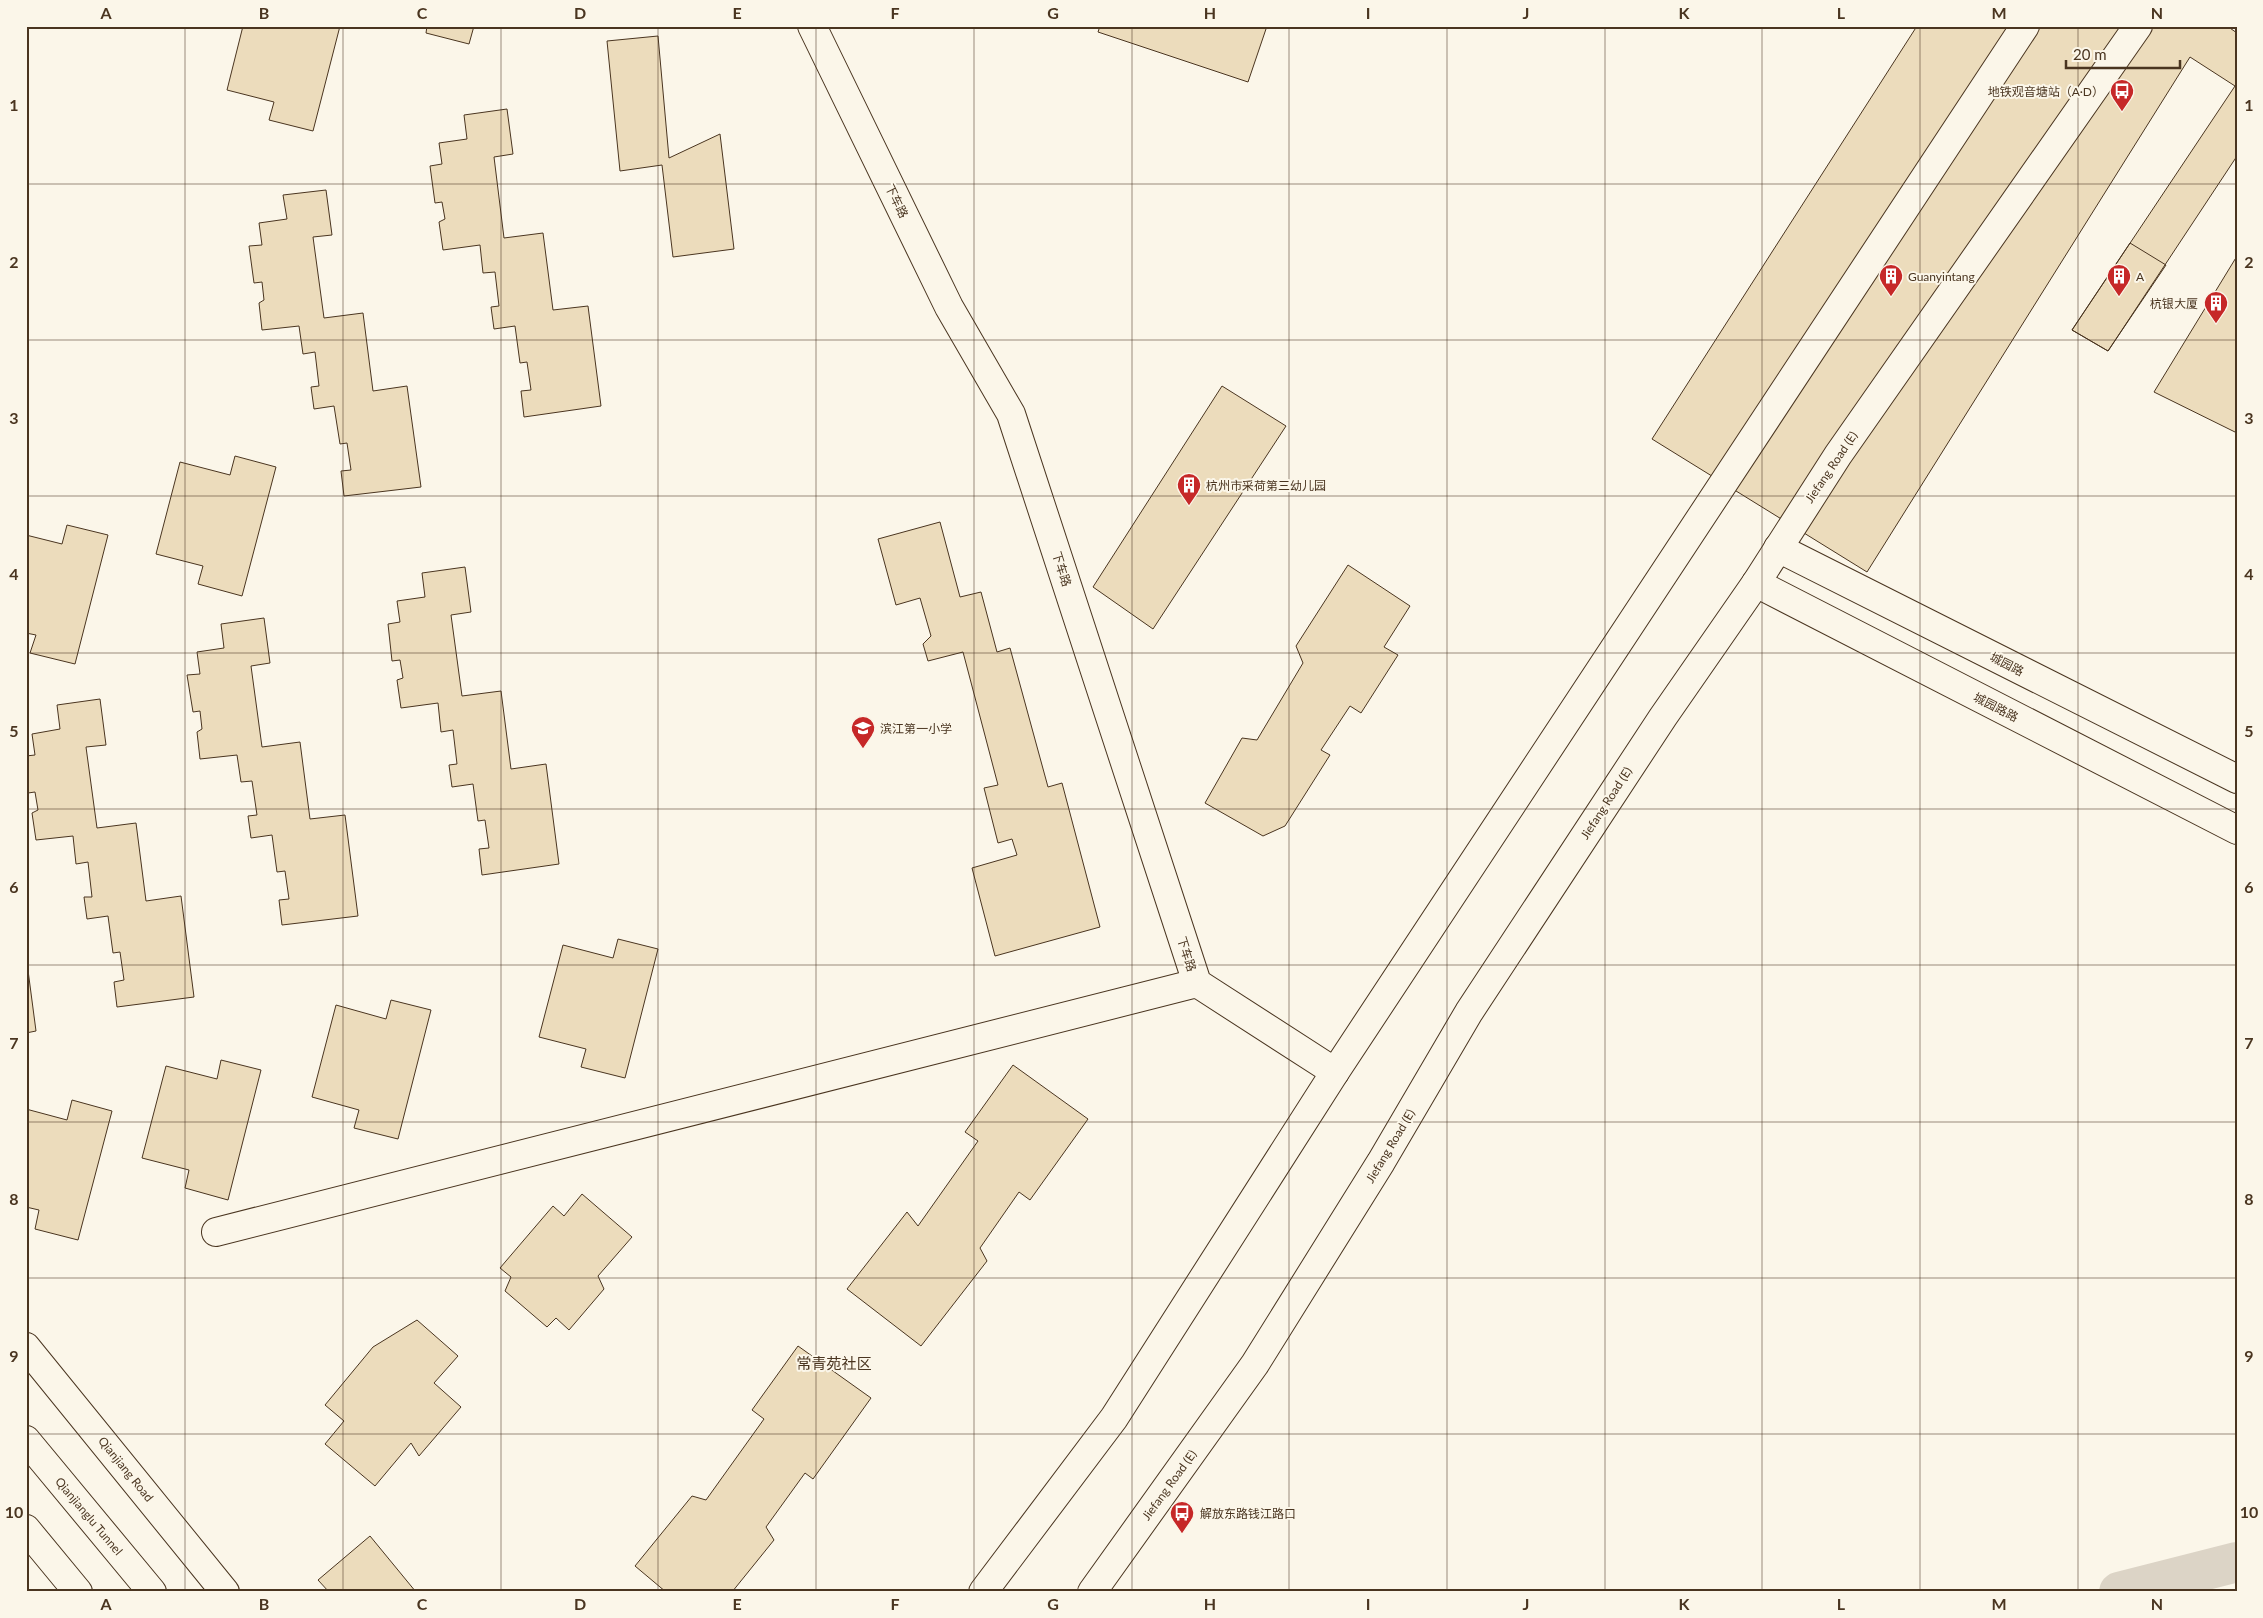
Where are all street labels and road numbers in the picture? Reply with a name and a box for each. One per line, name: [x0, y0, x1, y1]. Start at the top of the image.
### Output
street label: 下车路: [882, 182, 912, 220]
street label: Jiefang Road (E): [1801, 428, 1861, 506]
street label: 下车路: [1049, 550, 1075, 588]
street label: 城园路: [1988, 649, 2026, 679]
street label: 城园路路: [1971, 689, 2021, 725]
street label: Jiefang Road (E): [1577, 764, 1635, 842]
street label: 下车路: [1174, 935, 1200, 973]
street label: Jiefang Road (E): [1362, 1106, 1418, 1186]
street label: Qianjiang Road: [95, 1433, 157, 1505]
street label: Jiefang Road (E): [1138, 1447, 1200, 1523]
street label: Qianjianglu Tunnel: [52, 1474, 126, 1558]

